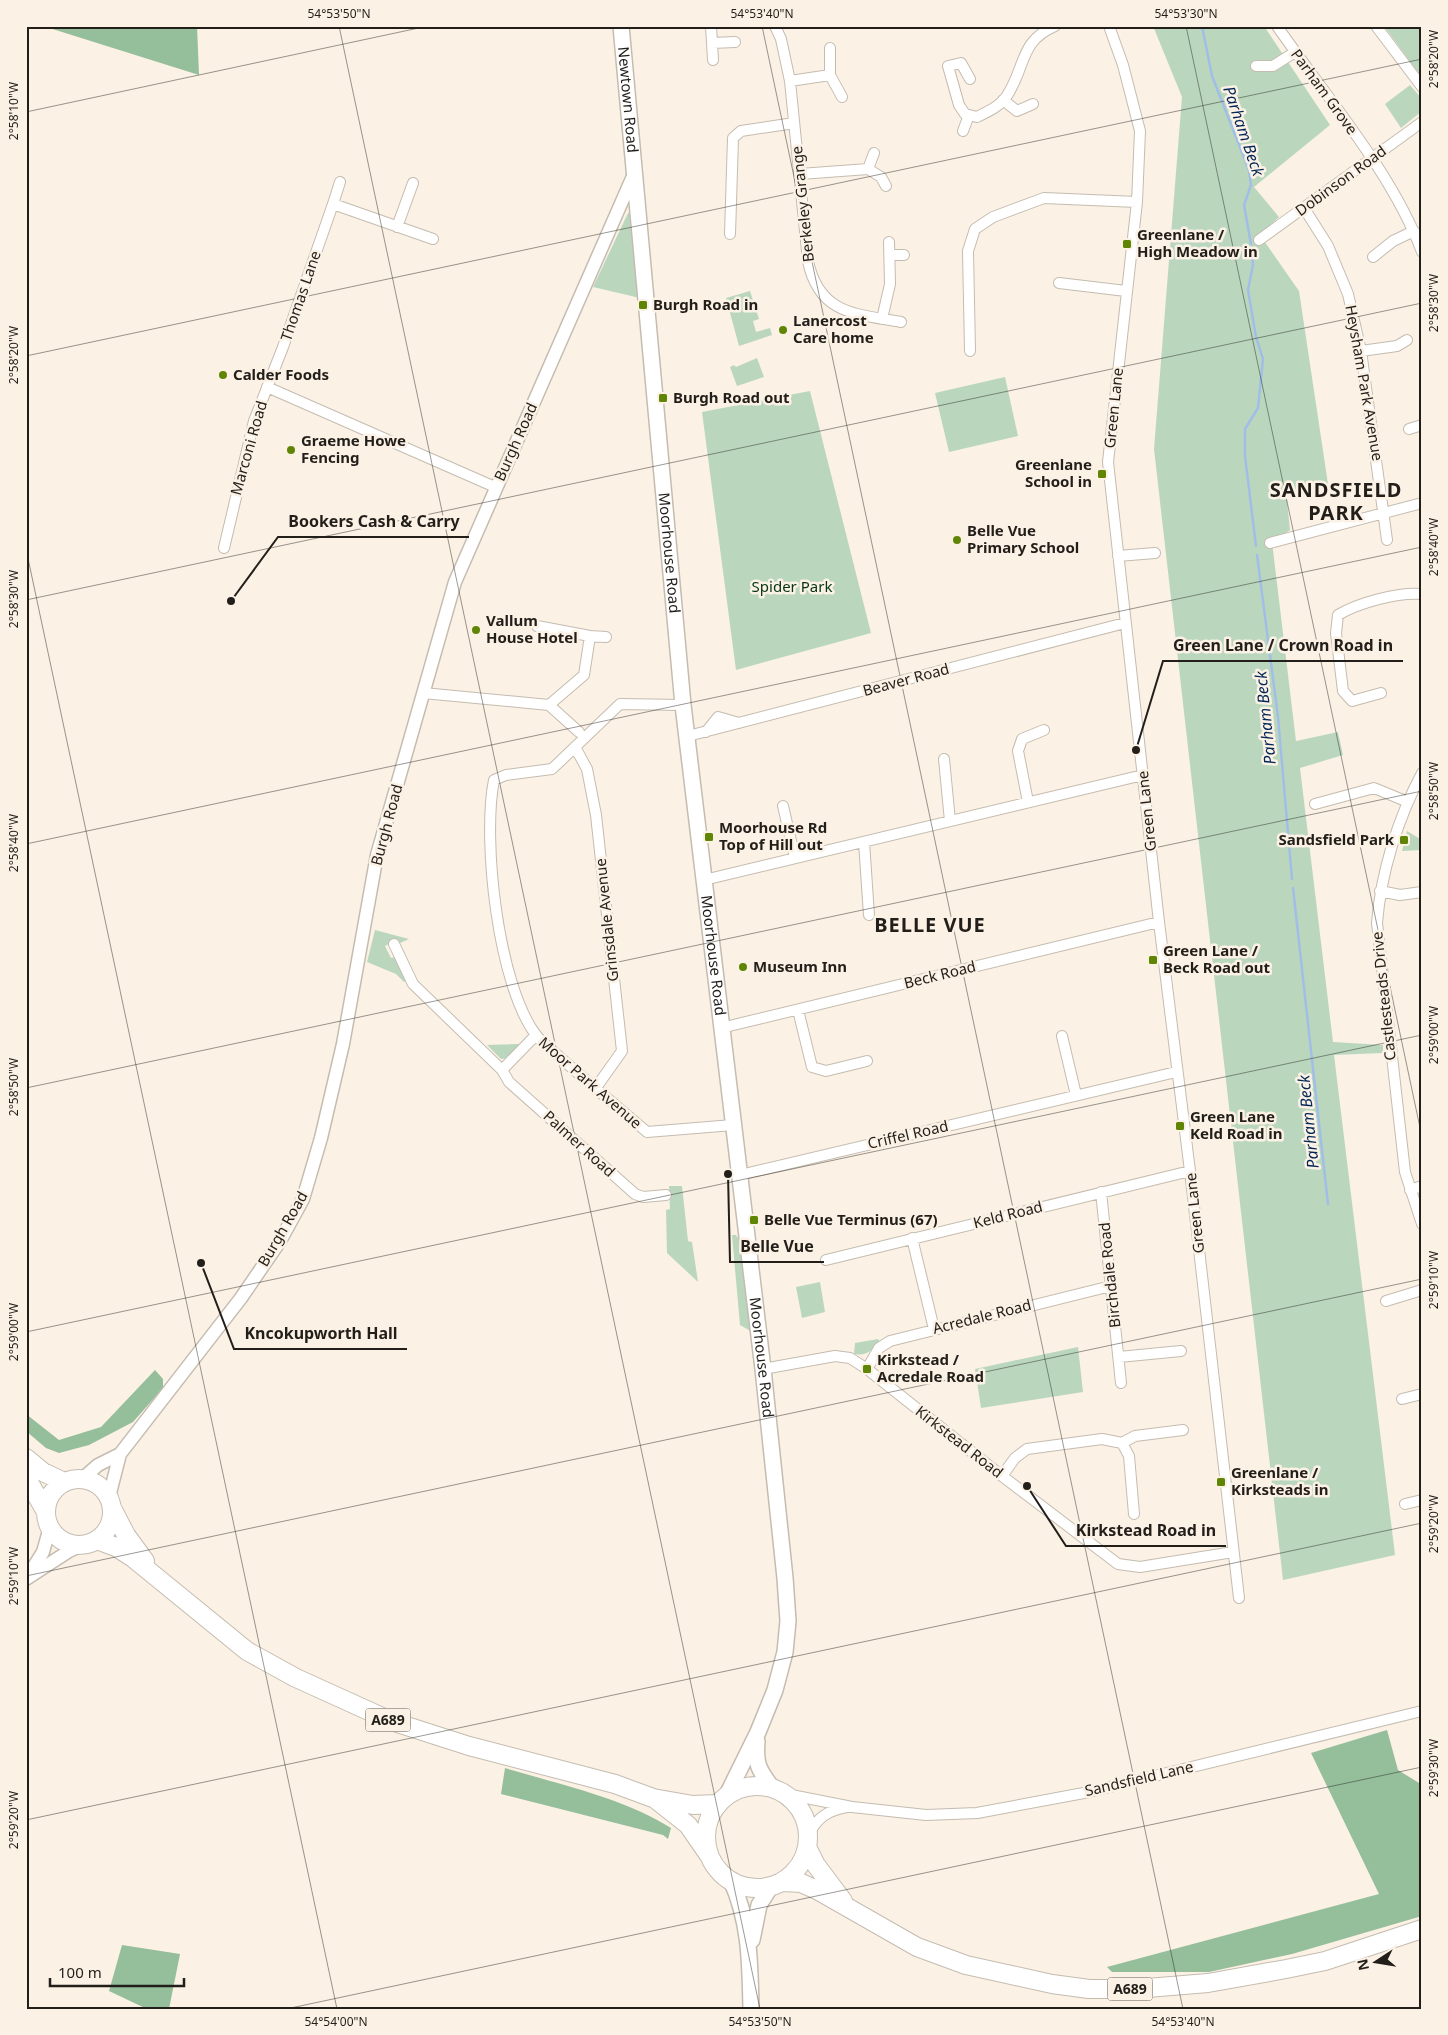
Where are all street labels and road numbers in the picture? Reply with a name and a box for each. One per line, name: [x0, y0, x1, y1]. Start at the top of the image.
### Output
street label: Parham Grove: [1287, 45, 1363, 138]
street label: Newtown Road: [614, 46, 644, 154]
street label: Dobinson Road: [1291, 140, 1390, 220]
street label: Berkeley Grange: [786, 145, 818, 263]
street label: Thomas Lane: [275, 248, 325, 343]
street label: Heysham Park Avenue: [1341, 303, 1389, 462]
street label: Green Lane: [1099, 367, 1127, 449]
street label: Marconi Road: [225, 398, 271, 497]
street label: Burgh Road: [489, 399, 541, 484]
street label: Moorhouse Road: [655, 491, 686, 614]
street label: Beaver Road: [860, 658, 951, 700]
street label: Green Lane: [1132, 770, 1160, 852]
street label: Burgh Road: [366, 782, 407, 868]
street label: Grinsdale Avenue: [590, 857, 622, 983]
street label: Moorhouse Road: [697, 894, 731, 1017]
street label: Castlesteads Drive: [1366, 931, 1400, 1062]
street label: Beck Road: [902, 955, 978, 993]
street label: Moor Park Avenue: [535, 1032, 646, 1132]
street label: Palmer Road: [540, 1106, 620, 1181]
street label: Criffel Road: [866, 1115, 950, 1153]
street label: Green Lane: [1180, 1172, 1208, 1254]
street label: Burgh Road: [253, 1187, 312, 1270]
street label: Keld Road: [971, 1196, 1045, 1232]
street label: Birchdale Road: [1094, 1221, 1124, 1329]
street label: Acredale Road: [930, 1294, 1033, 1338]
street label: Moorhouse Road: [745, 1296, 779, 1419]
street label: Kirkstead Road: [912, 1401, 1008, 1482]
road number: A689: [366, 1708, 410, 1732]
street label: Sandsfield Lane: [1083, 1756, 1195, 1800]
road number: A689: [1108, 1978, 1152, 2000]

